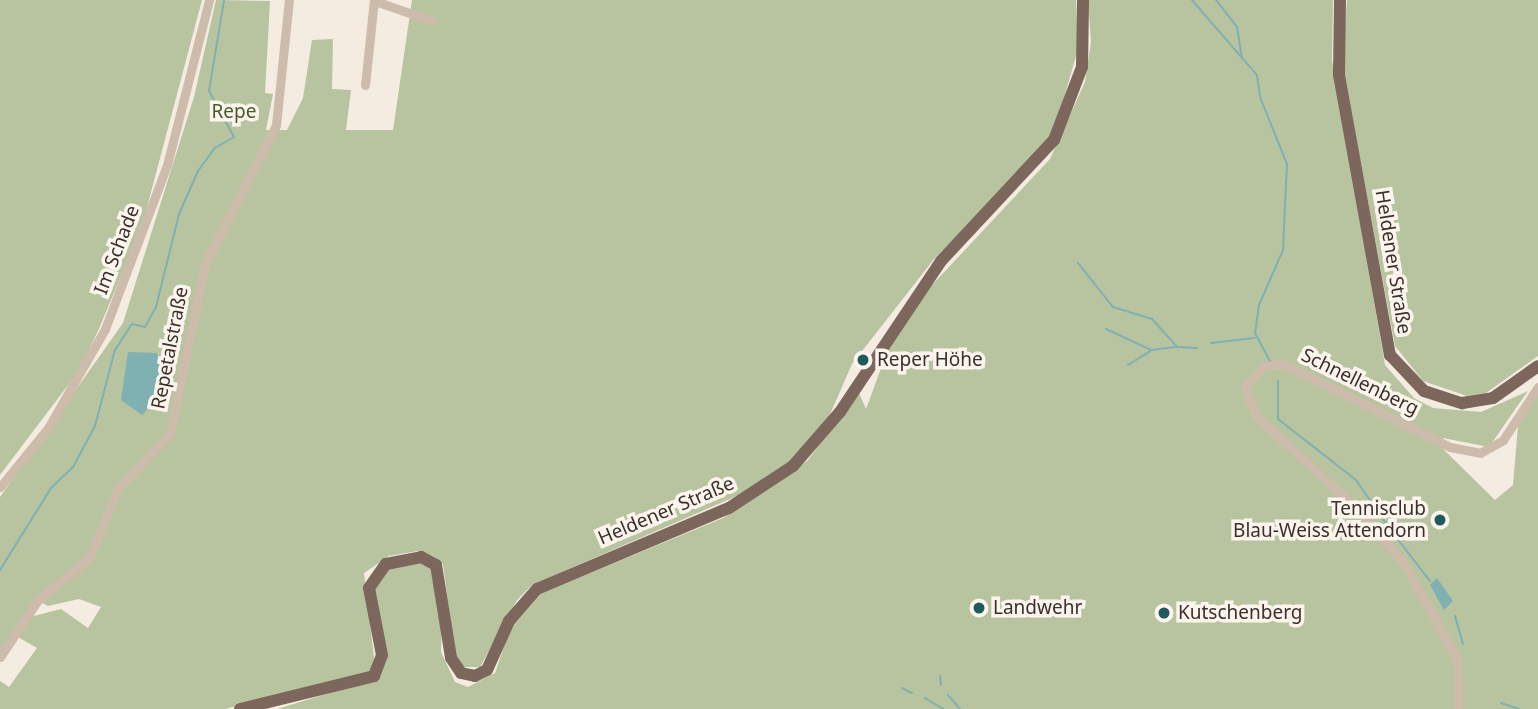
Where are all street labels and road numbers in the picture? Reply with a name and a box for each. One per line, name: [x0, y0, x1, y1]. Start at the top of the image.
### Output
street label: Heldener Straße: [1370, 188, 1416, 336]
street label: Im Schade: [90, 202, 144, 298]
street label: Repetalstraße: [147, 285, 193, 411]
street label: Schnellenberg: [1298, 344, 1422, 420]
street label: Heldener Straße: [595, 472, 737, 550]

